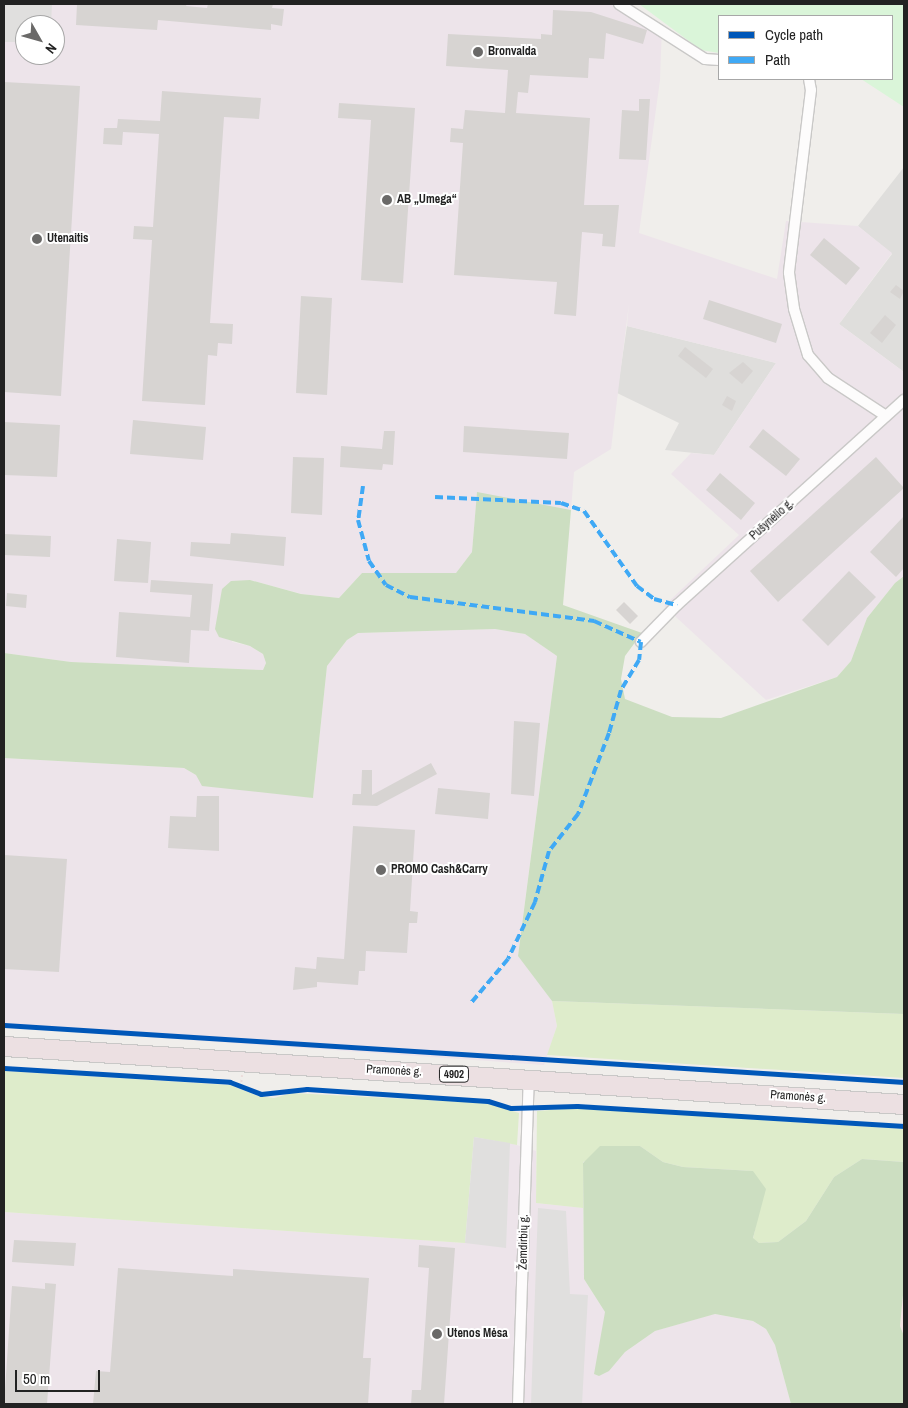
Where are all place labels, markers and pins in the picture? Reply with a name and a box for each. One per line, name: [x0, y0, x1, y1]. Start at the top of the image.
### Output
place label: Bronvalda: [488, 45, 536, 59]
marker: Bronvalda: [472, 46, 484, 58]
place label: AB „Umega“: [397, 193, 457, 207]
marker: AB „Umega“: [381, 194, 393, 206]
place label: Utenaitis: [47, 232, 89, 246]
marker: Utenaitis: [31, 233, 43, 245]
place label: PROMO Cash&Carry: [391, 863, 488, 877]
marker: PROMO Cash&Carry: [375, 864, 387, 876]
place label: Utenos Mėsa: [447, 1327, 508, 1341]
marker: Utenos Mėsa: [431, 1328, 443, 1340]

